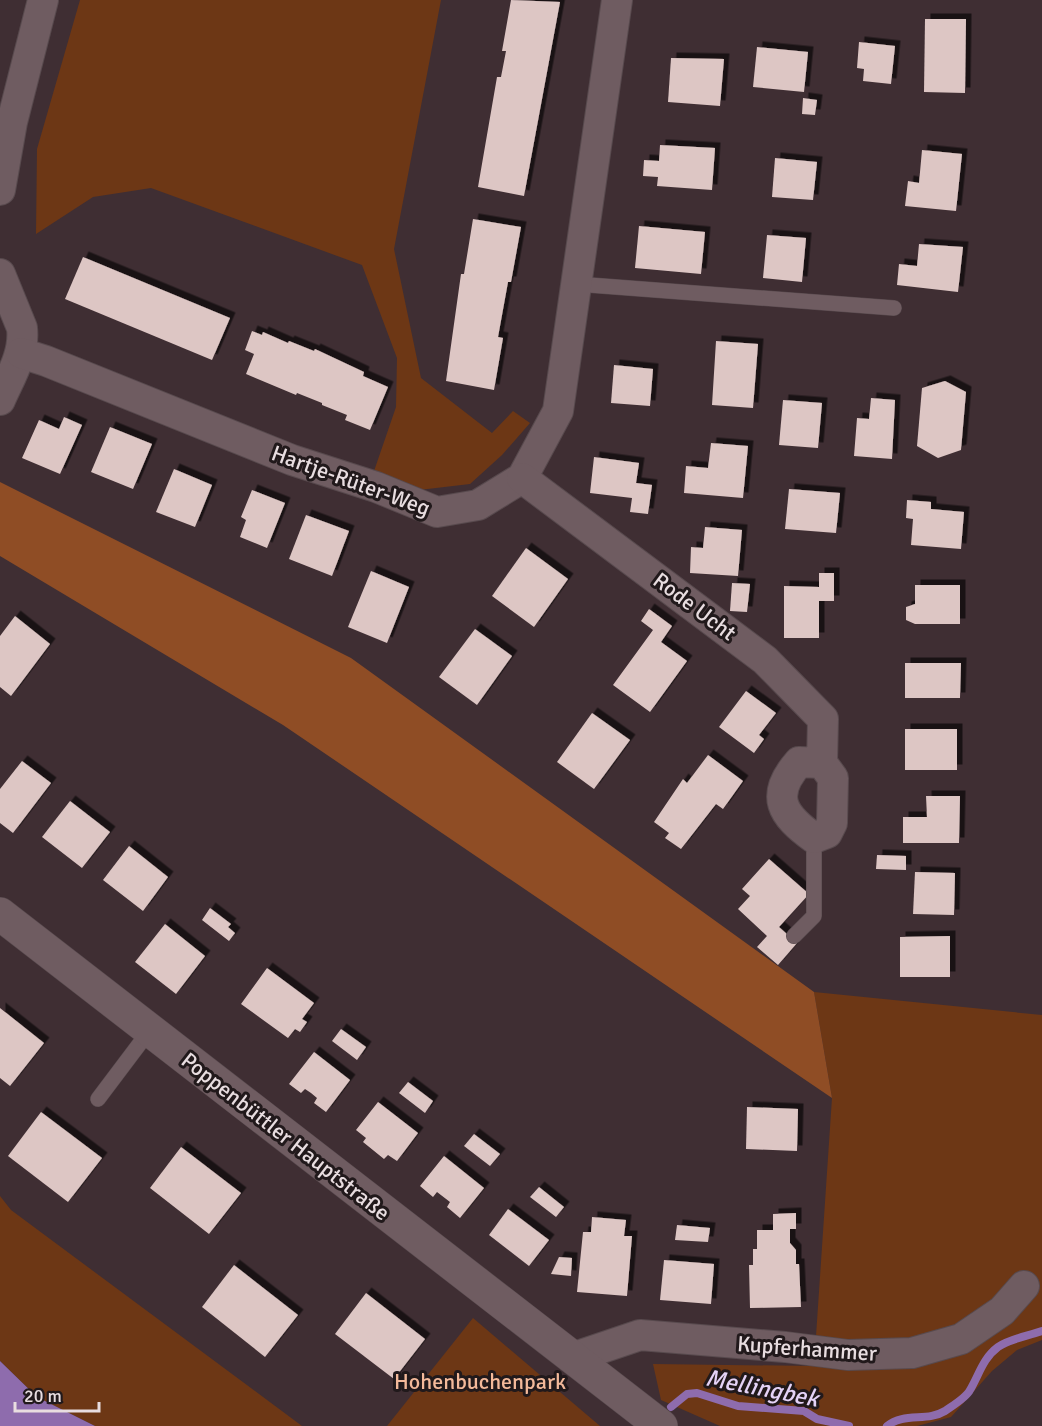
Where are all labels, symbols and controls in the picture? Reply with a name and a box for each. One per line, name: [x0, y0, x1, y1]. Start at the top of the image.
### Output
street label: Hartje-Rüter-Weg: [268, 439, 434, 522]
street label: Rode Ucht: [648, 567, 742, 646]
street label: Poppenbüttler Hauptstraße: [176, 1046, 395, 1226]
street label: Kupferhammer: [736, 1330, 878, 1367]
water label: Mellingbek: [703, 1362, 823, 1414]
park label: Hohenbuchenpark: [394, 1368, 566, 1395]
scale bar: [15, 1375, 99, 1413]
text: 20 m: [24, 1385, 62, 1407]

